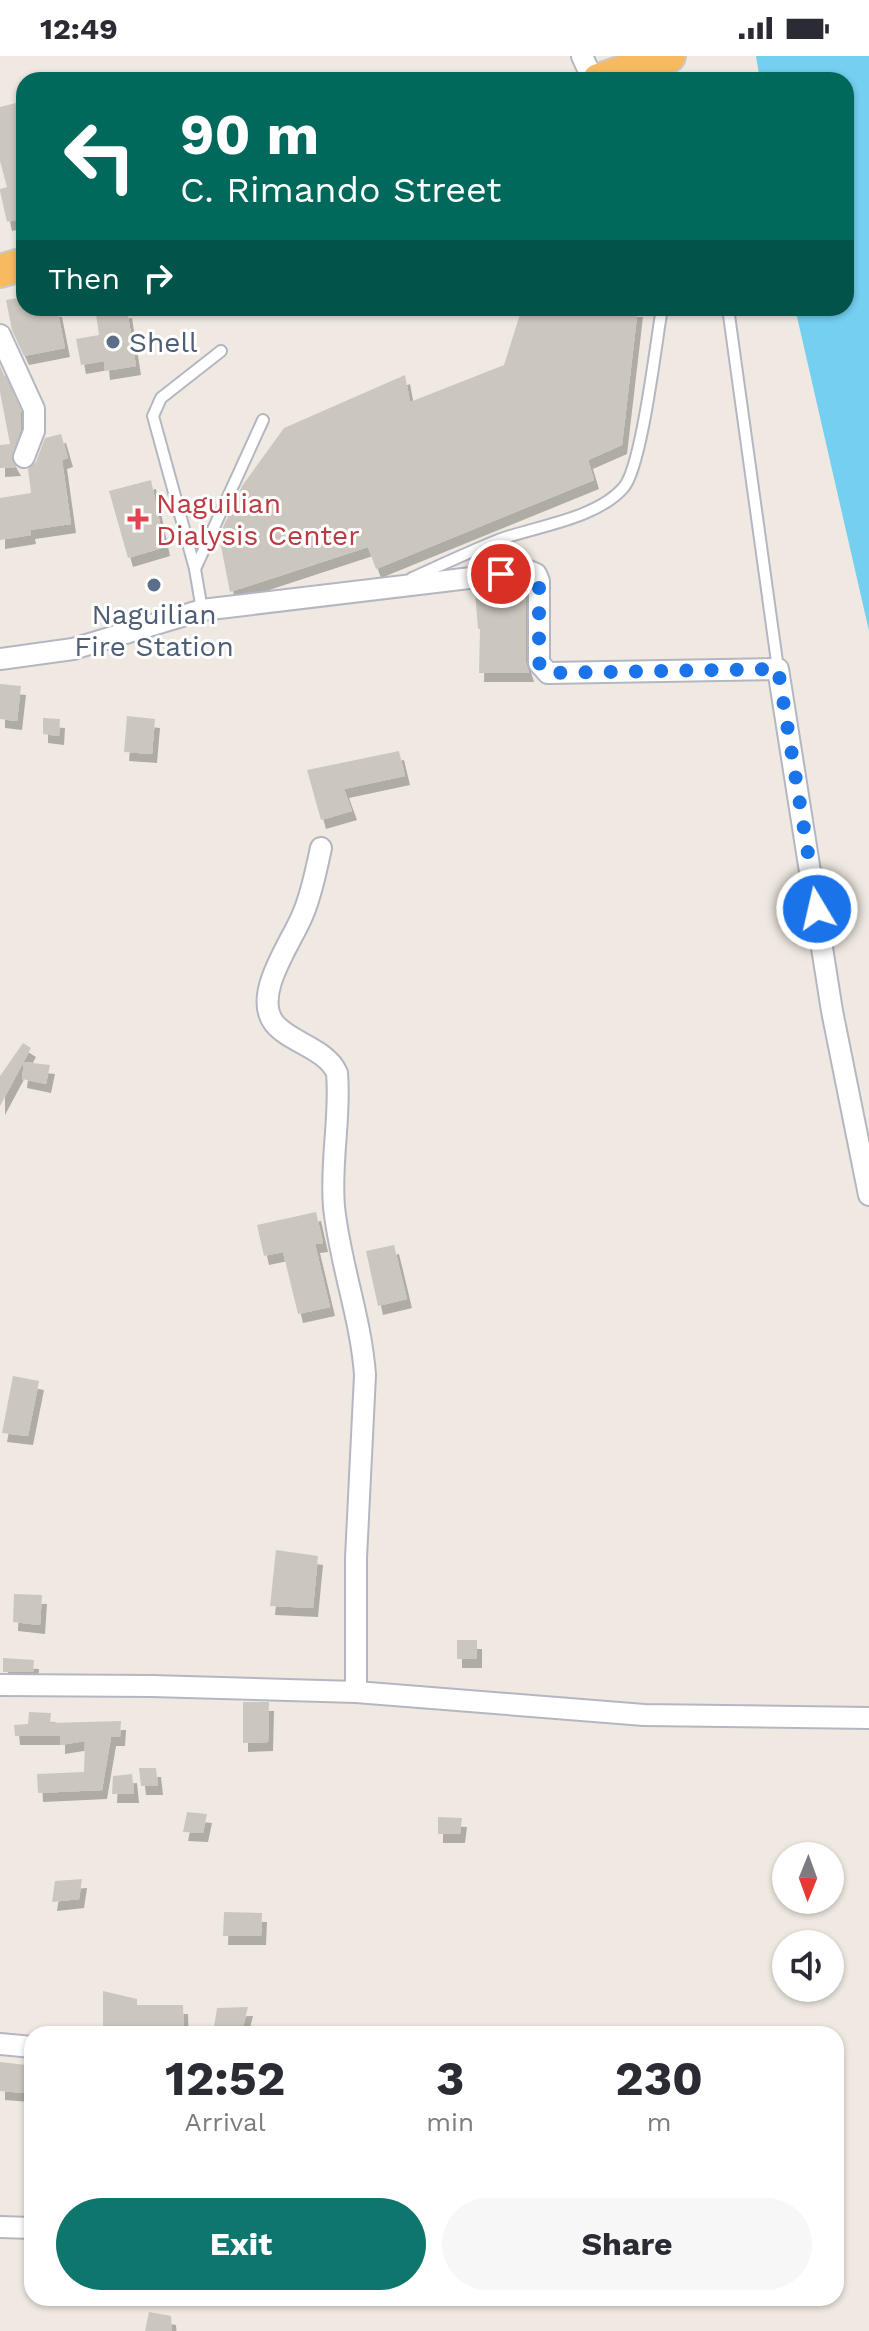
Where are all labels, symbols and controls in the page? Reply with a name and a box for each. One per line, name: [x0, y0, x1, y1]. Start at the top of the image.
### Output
text: 12:49: [40, 11, 118, 46]
text: 90 m: [180, 102, 319, 168]
icon: left: [48, 104, 152, 208]
text: C. Rimando Street: [180, 169, 501, 211]
icon: right: [136, 256, 180, 300]
text: Then: [48, 261, 120, 296]
place label: Shell: [129, 326, 198, 359]
marker: Shell: [104, 333, 122, 351]
place label: Naguilian Dialysis Center: [156, 487, 360, 552]
marker: Naguilian Dialysis Center: [127, 508, 149, 530]
pin: [467, 540, 535, 608]
icon: arrive: [479, 552, 523, 596]
marker: Naguilian Fire Station: [145, 576, 163, 594]
place label: Naguilian Fire Station: [74, 598, 234, 663]
position arrow: [775, 867, 859, 951]
north arrow: [772, 1842, 844, 1914]
map controls: [772, 1842, 844, 2002]
button: sound: [772, 1930, 844, 2002]
text: 12:52: [165, 2050, 285, 2107]
text: 3: [436, 2050, 464, 2107]
text: 230: [615, 2050, 703, 2107]
text: Arrival: [185, 2107, 266, 2137]
text: min: [426, 2107, 474, 2137]
text: m: [647, 2107, 671, 2137]
button: Exit: [56, 2198, 426, 2290]
button: Share: [442, 2198, 812, 2290]

